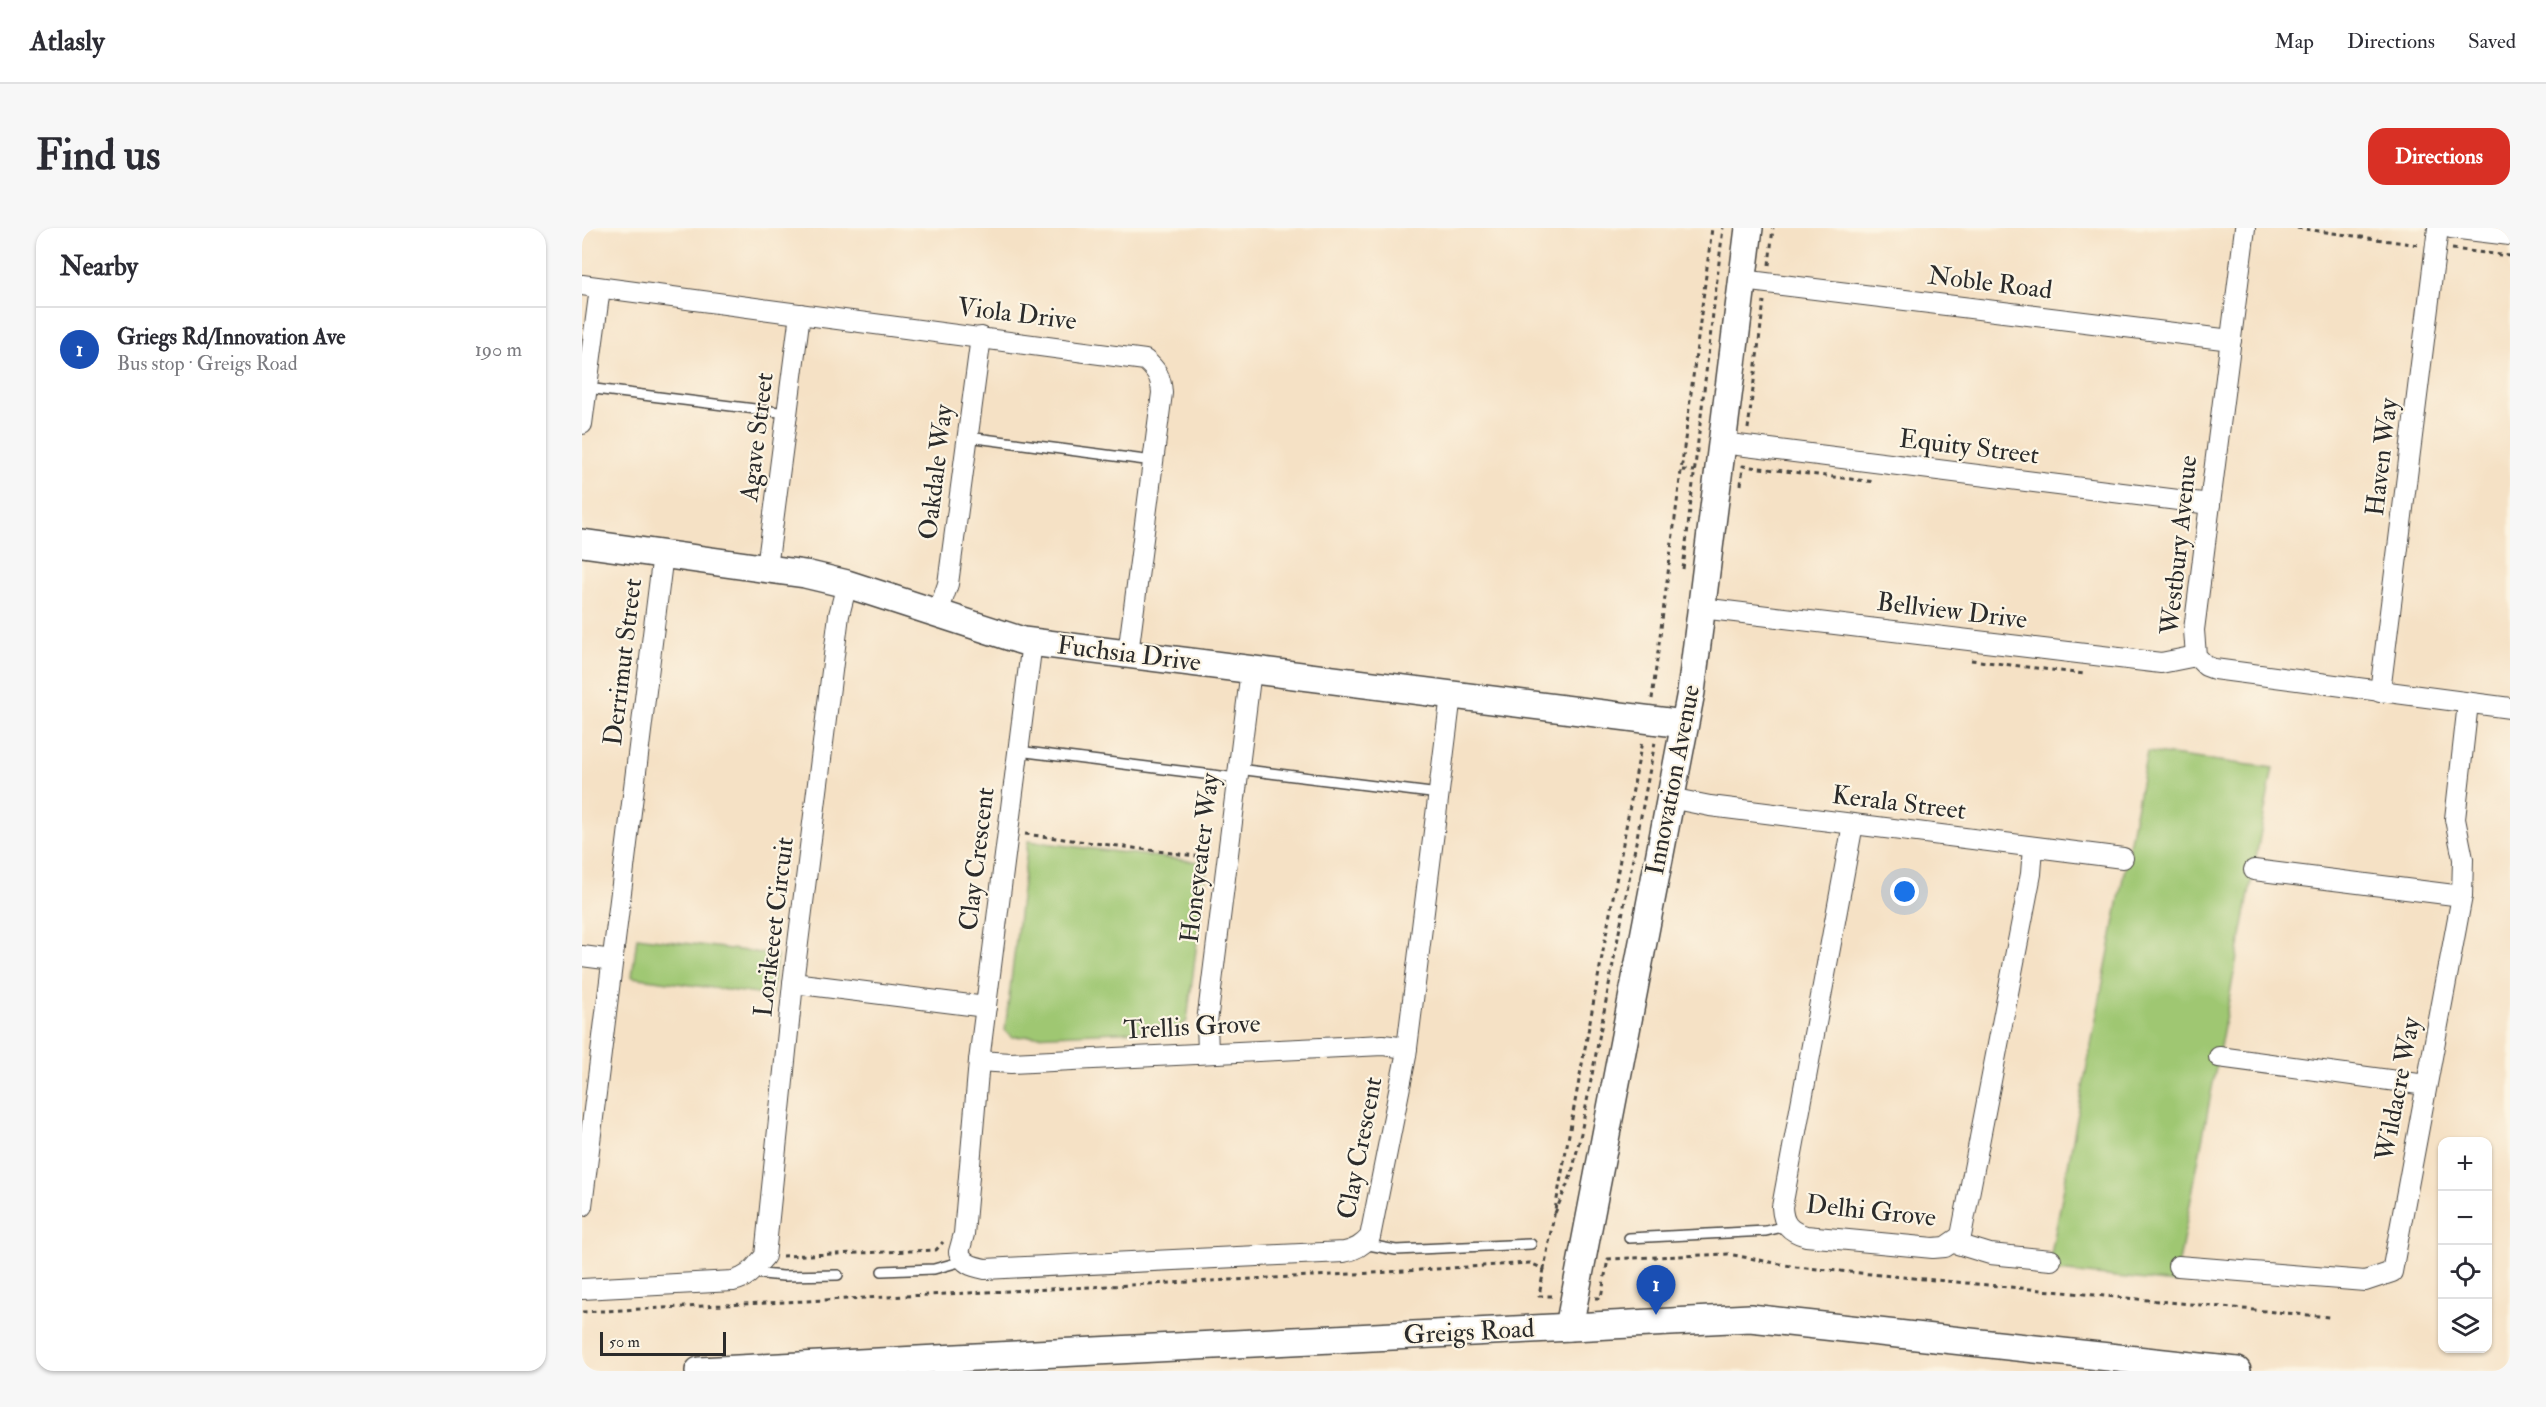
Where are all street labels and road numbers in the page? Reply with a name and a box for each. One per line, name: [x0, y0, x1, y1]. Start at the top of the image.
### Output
street label: Noble Road: [1926, 259, 2054, 307]
street label: Viola Drive: [956, 291, 1079, 337]
street label: Agave Street: [733, 371, 781, 504]
street label: Haven Way: [2359, 396, 2405, 518]
street label: Oakdale Way: [912, 402, 960, 542]
street label: Equity Street: [1897, 423, 2041, 471]
street label: Westbury Avenue: [2154, 454, 2204, 637]
street label: Derrimut Street: [597, 577, 649, 747]
street label: Bellview Drive: [1875, 586, 2029, 636]
street label: Fuchsia Drive: [1055, 629, 1203, 679]
street label: Innovation Avenue: [1639, 682, 1707, 878]
street label: Honeyeater Way: [1174, 771, 1226, 945]
street label: Kerala Street: [1830, 779, 1968, 827]
street label: Clay Crescent: [952, 785, 1002, 933]
street label: Lorikeeet Circuit: [747, 835, 801, 1019]
street label: Trellis Grove: [1123, 1007, 1261, 1047]
street label: Wildacre Way: [2368, 1014, 2428, 1165]
street label: Clay Crescent: [1331, 1074, 1389, 1222]
street label: Delhi Grove: [1805, 1188, 1938, 1234]
street label: Greigs Road: [1403, 1313, 1535, 1351]

